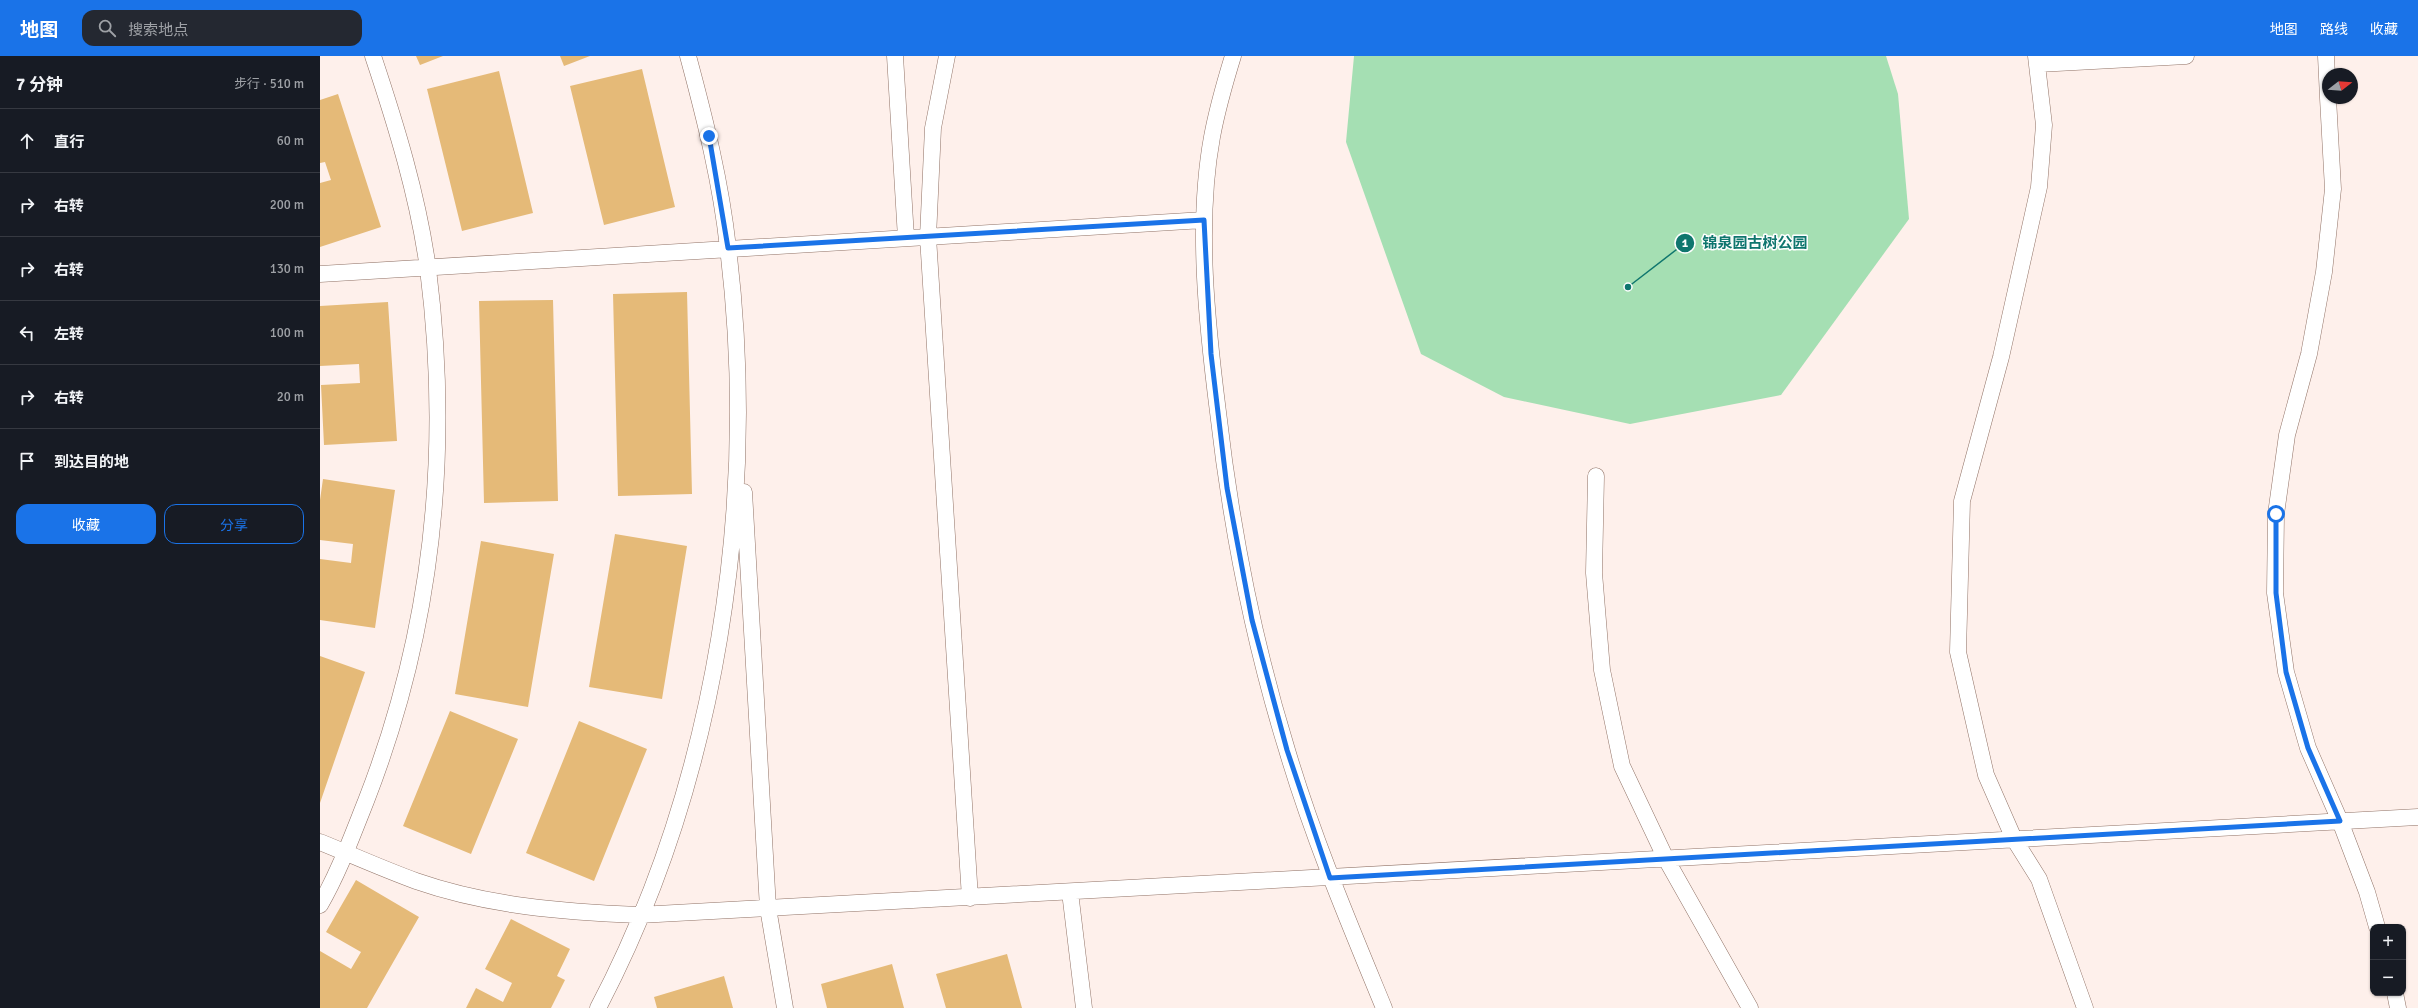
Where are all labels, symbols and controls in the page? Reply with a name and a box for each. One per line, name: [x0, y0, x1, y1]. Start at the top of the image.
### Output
search box: [82, 10, 362, 46]
icon: search: [96, 17, 118, 39]
text: 地图: [20, 18, 58, 42]
text: 搜索地点: [128, 21, 188, 39]
text: 地图: [2270, 21, 2298, 38]
text: 路线: [2320, 21, 2348, 38]
text: 收藏: [2370, 21, 2398, 38]
north arrow: [2322, 68, 2358, 104]
text: 7 分钟: [16, 74, 63, 95]
text: 步行 · 510 m: [234, 76, 304, 92]
route end: [700, 127, 718, 145]
icon: ahead: [16, 130, 38, 152]
text: 直行: [54, 133, 84, 151]
text: 60 m: [277, 133, 304, 149]
icon: right: [16, 194, 38, 216]
text: 右转: [54, 197, 84, 215]
text: 200 m: [270, 197, 304, 213]
callout: 锦泉园古树公园: [1675, 230, 1816, 257]
text: 锦泉园古树公园: [1702, 234, 1808, 252]
text: 1: [1682, 236, 1689, 251]
icon: right: [16, 258, 38, 280]
text: 右转: [54, 261, 84, 279]
text: 130 m: [270, 261, 304, 277]
icon: left: [16, 322, 38, 344]
text: 左转: [54, 325, 84, 343]
text: 100 m: [270, 325, 304, 341]
icon: right: [16, 386, 38, 408]
text: 右转: [54, 389, 84, 407]
text: 20 m: [277, 389, 304, 405]
icon: arrive: [16, 450, 38, 472]
text: 到达目的地: [54, 453, 129, 471]
button: 收藏: [16, 504, 156, 544]
button: 分享: [164, 504, 304, 544]
route start: [2267, 505, 2285, 523]
map controls: [2370, 924, 2406, 996]
button: +: [2370, 924, 2406, 960]
button: −: [2370, 960, 2406, 996]

